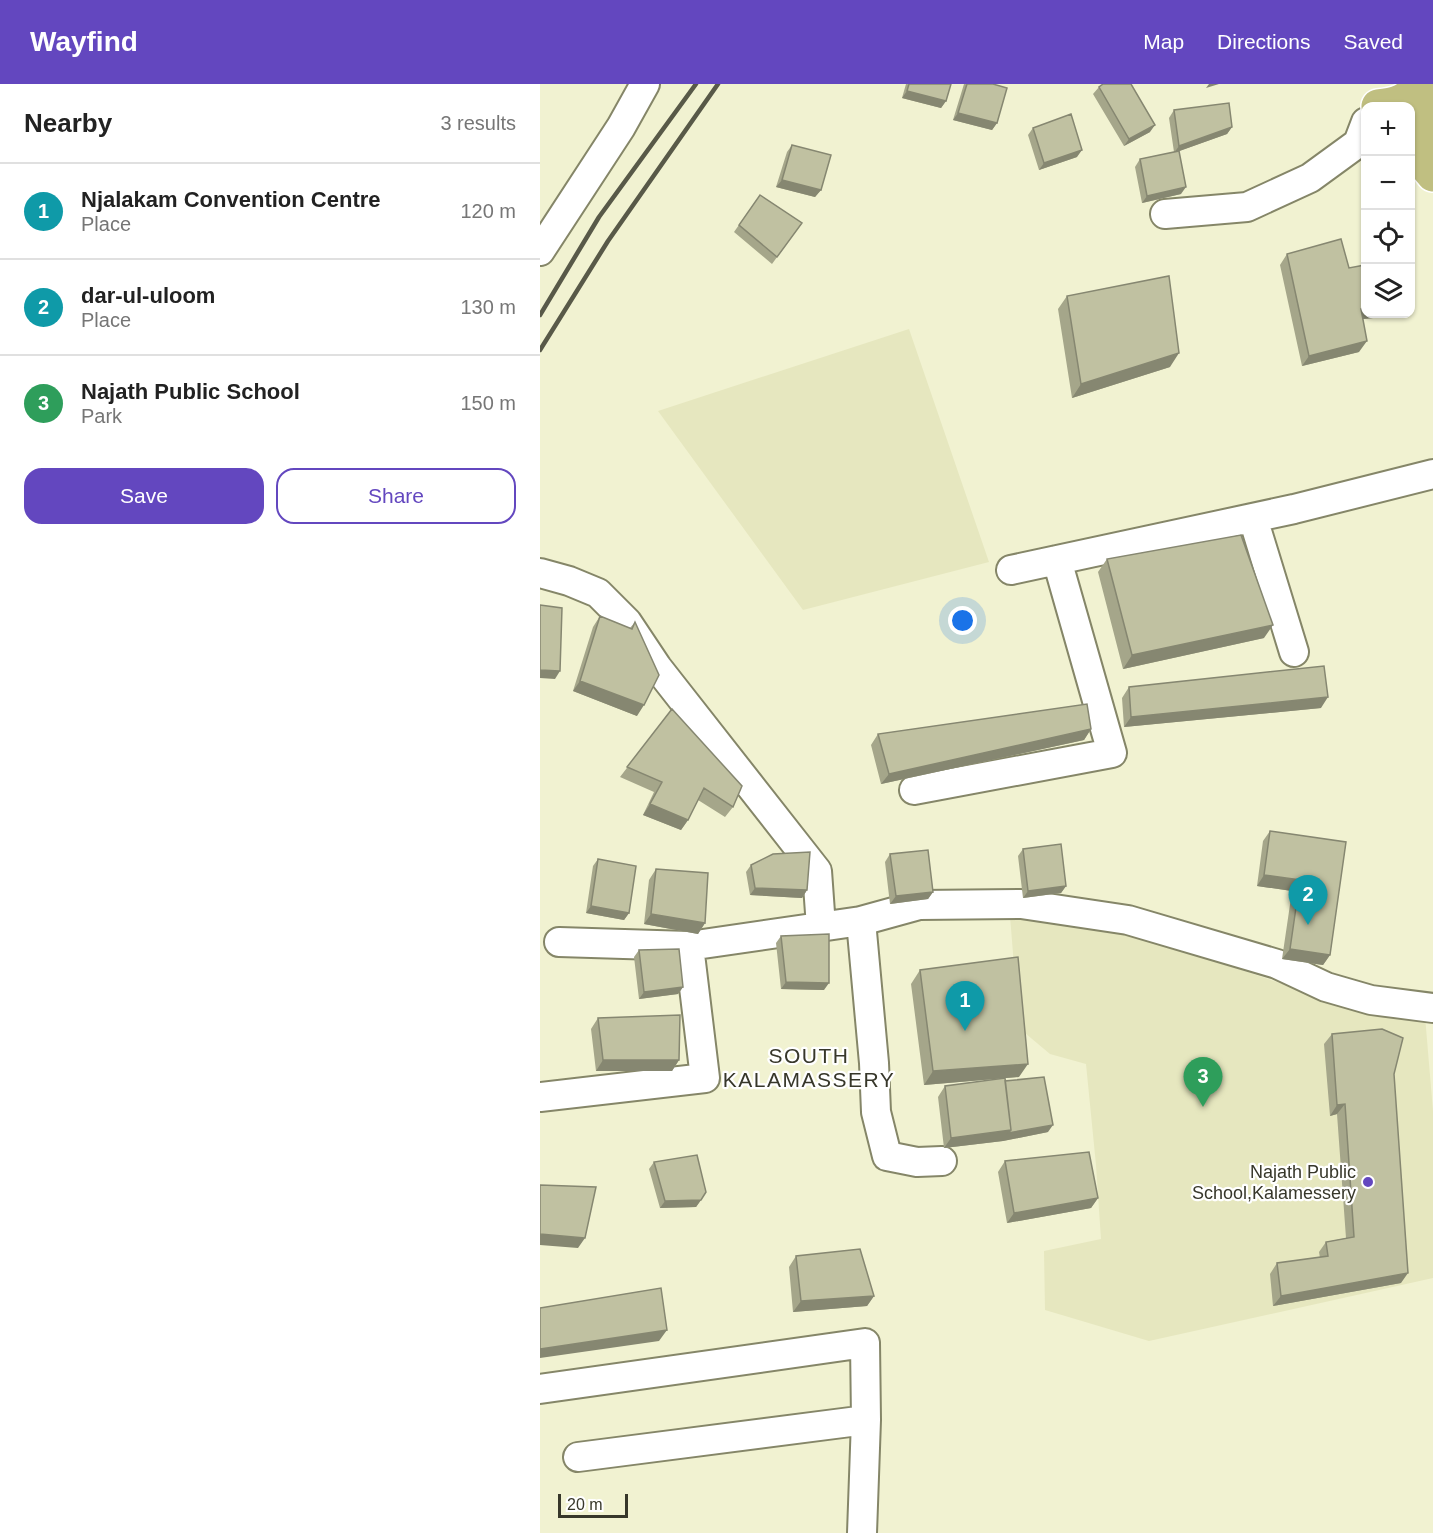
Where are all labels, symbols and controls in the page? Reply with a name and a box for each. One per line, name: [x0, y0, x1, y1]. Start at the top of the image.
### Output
text: Wayfind: [30, 26, 138, 57]
text: Map: [1143, 30, 1184, 53]
text: Directions: [1217, 30, 1310, 53]
text: Saved: [1343, 30, 1403, 53]
map controls: [1361, 102, 1415, 318]
button: +: [1361, 102, 1415, 156]
text: Nearby: [24, 108, 112, 138]
text: 3 results: [440, 112, 516, 134]
button: −: [1361, 156, 1415, 210]
text: Njalakam Convention Centre: [81, 187, 381, 212]
text: 1: [38, 200, 49, 222]
text: 120 m: [460, 200, 516, 222]
button: locate: [1361, 210, 1415, 264]
text: Place: [81, 213, 131, 235]
button: layers: [1361, 264, 1415, 318]
text: dar-ul-uloom: [81, 283, 215, 308]
text: 2: [38, 296, 49, 318]
text: 130 m: [460, 296, 516, 318]
text: Place: [81, 309, 131, 331]
text: Najath Public School: [81, 379, 300, 404]
text: 3: [38, 392, 49, 414]
text: 150 m: [460, 392, 516, 414]
text: Park: [81, 405, 122, 427]
button: Save: [24, 468, 264, 524]
button: Share: [276, 468, 516, 524]
your location: [948, 606, 977, 635]
pin: 2: [1288, 876, 1328, 925]
pin: 1: [946, 982, 984, 1031]
district label: SOUTH KALAMASSERY: [723, 1044, 895, 1091]
pin: 3: [1184, 1058, 1222, 1107]
place label: Najath Public School,Kalamessery: [1192, 1162, 1356, 1203]
marker: Najath Public School,Kalamessery: [1361, 1175, 1375, 1189]
scale bar: [558, 1491, 628, 1518]
text: 20 m: [567, 1496, 603, 1513]

